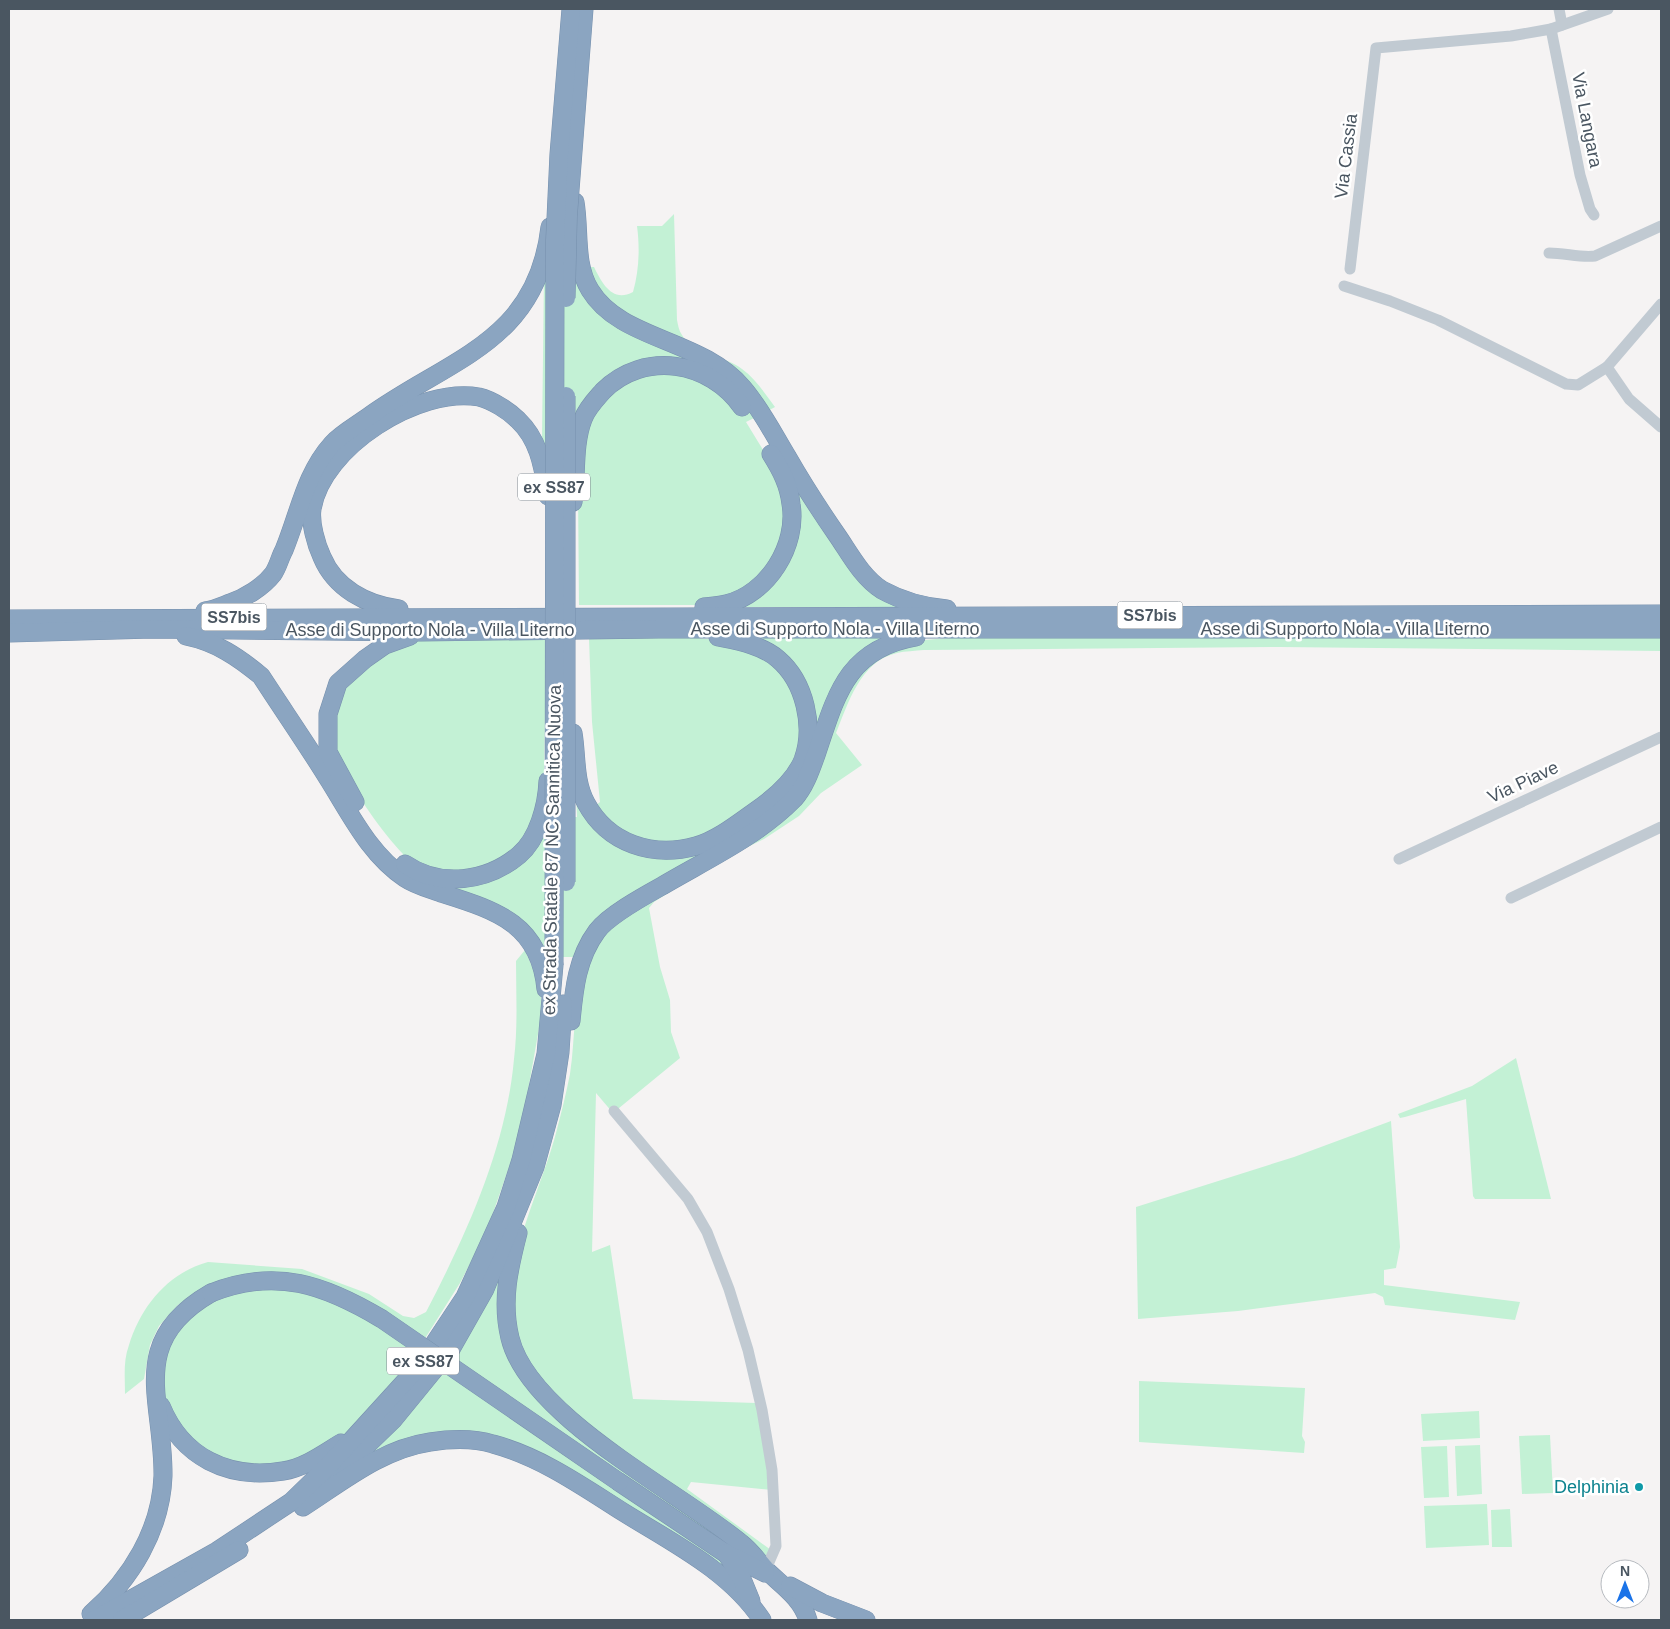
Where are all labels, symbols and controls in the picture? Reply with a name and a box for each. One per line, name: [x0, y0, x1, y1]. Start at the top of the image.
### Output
street label: Via Langara: [1568, 71, 1606, 170]
street label: Via Cassia: [1331, 111, 1361, 200]
road number: ex SS87: [518, 474, 590, 501]
road number: SS7bis: [1118, 602, 1182, 628]
road number: SS7bis: [202, 604, 266, 630]
street label: Asse di Supporto Nola - Villa Literno: [691, 619, 979, 639]
street label: Asse di Supporto Nola - Villa Literno: [1201, 619, 1489, 639]
street label: Asse di Supporto Nola - Villa Literno: [286, 620, 574, 640]
street label: ex Strada Statale 87 NC Sannitica Nuova: [539, 684, 565, 1015]
street label: Via Piave: [1484, 757, 1562, 807]
road number: ex SS87: [387, 1348, 459, 1374]
place label: Delphinia: [1554, 1477, 1630, 1497]
marker: Delphinia: [1633, 1481, 1645, 1493]
north arrow: [1600, 1559, 1650, 1609]
text: N: [1620, 1563, 1630, 1579]

